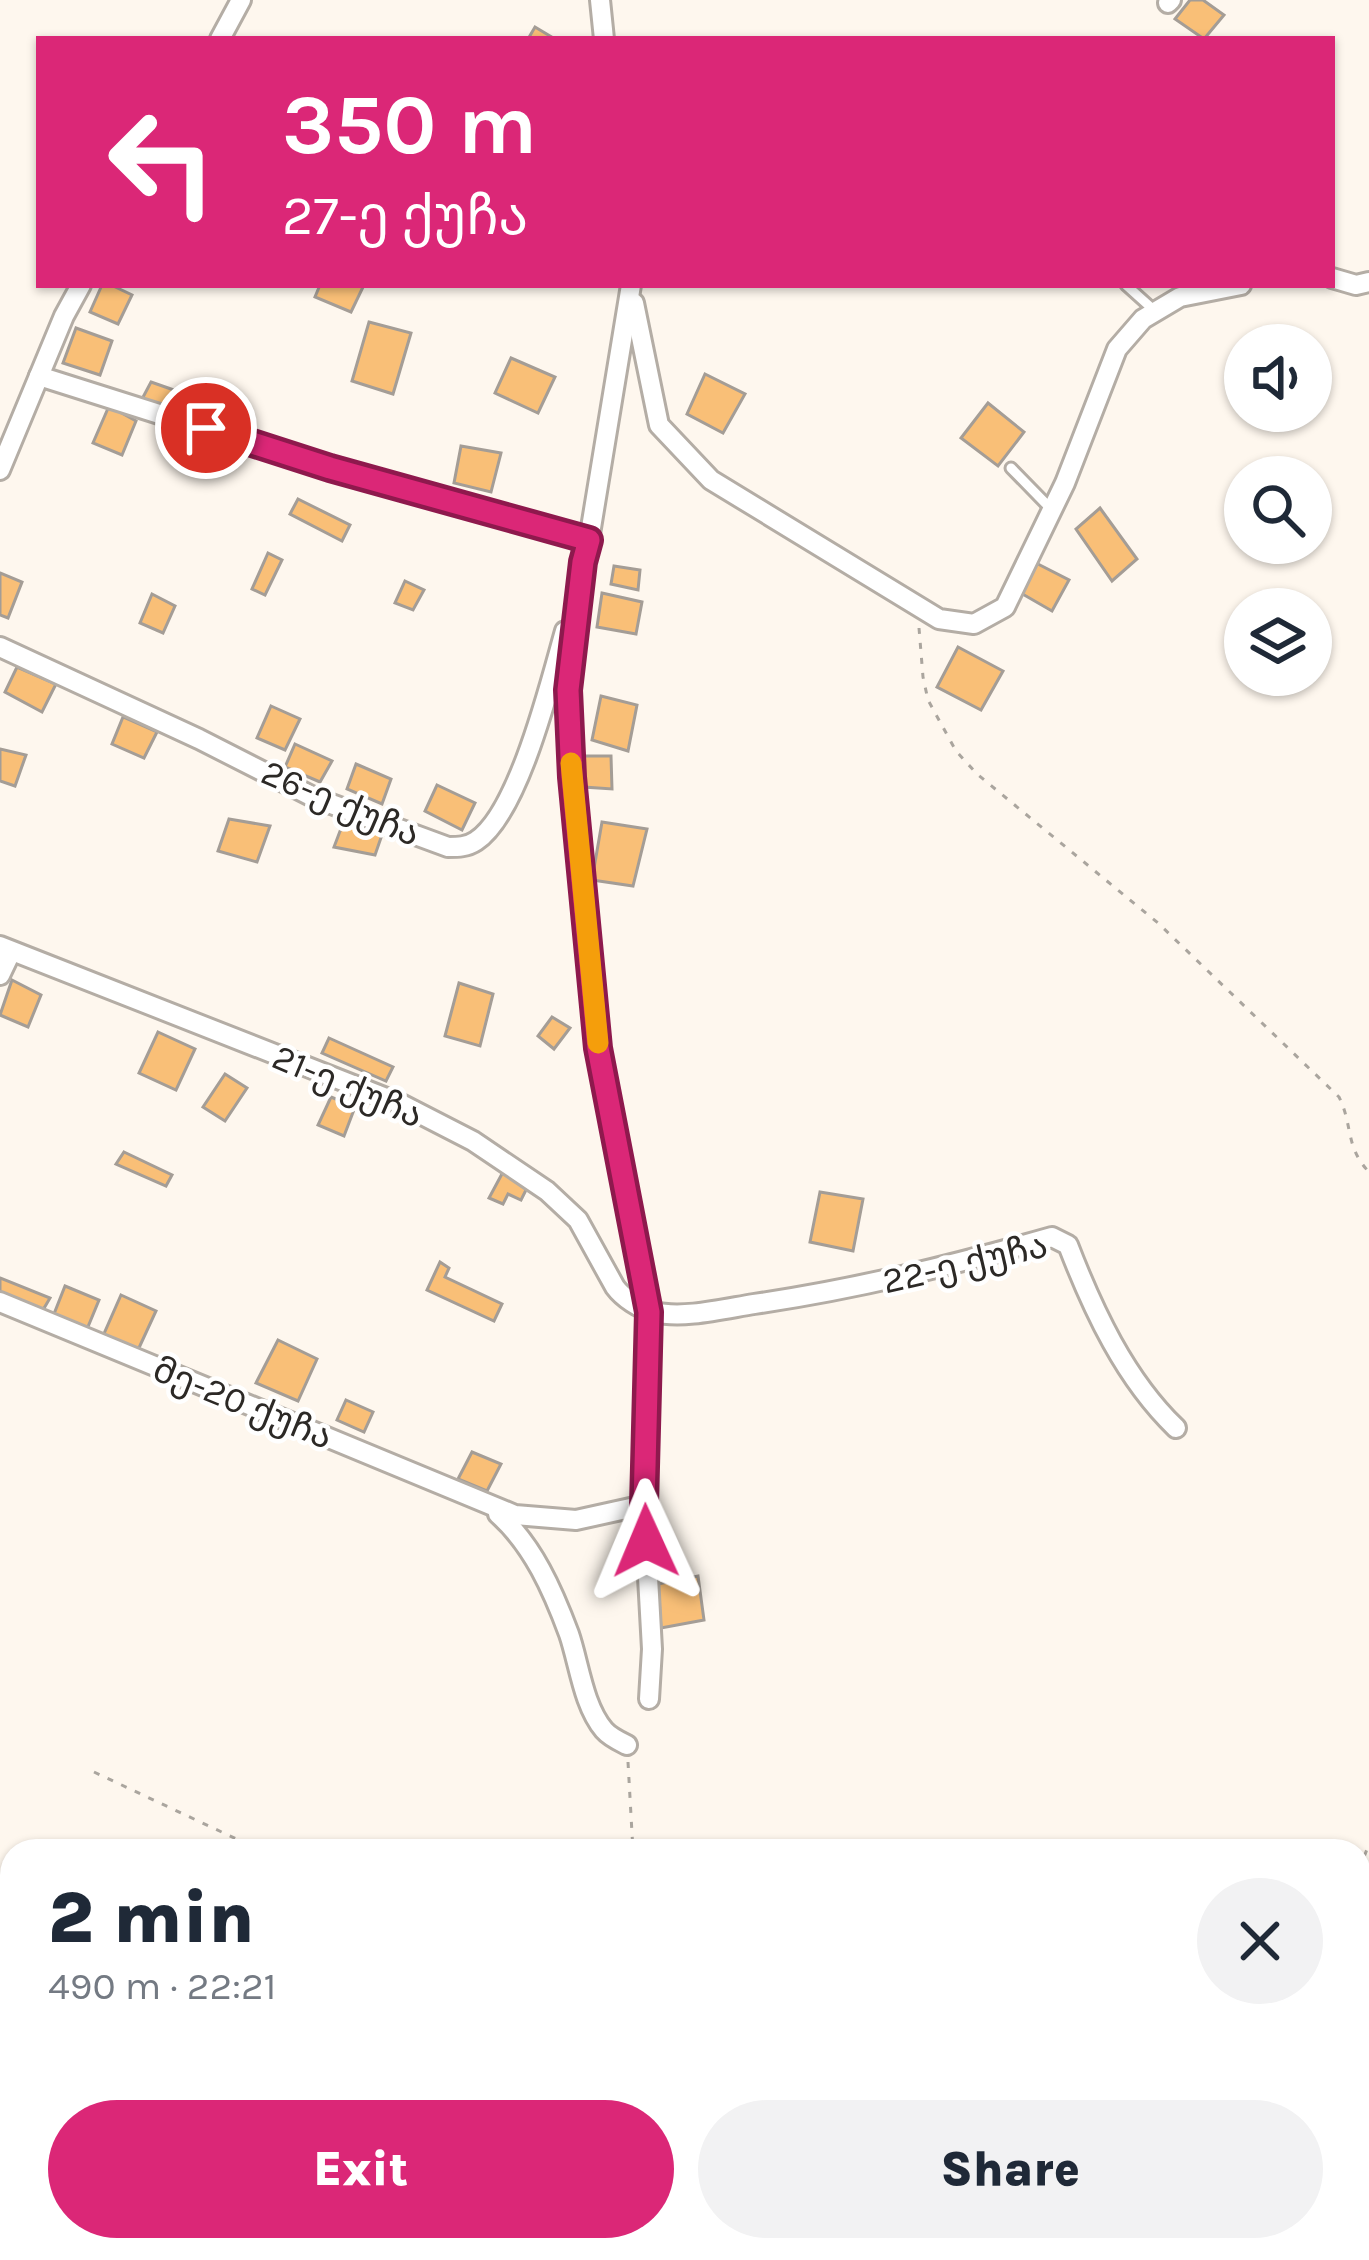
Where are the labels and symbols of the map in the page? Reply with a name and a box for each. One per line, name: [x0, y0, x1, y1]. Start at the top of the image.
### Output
pin: [155, 377, 257, 479]
street label: 26-ე ქუჩა: [256, 751, 426, 855]
street label: 21-ე ქუჩა: [267, 1036, 429, 1136]
street label: 22-ე ქუჩა: [878, 1224, 1052, 1302]
street label: მე-20 ქუჩა: [147, 1348, 339, 1458]
position arrow: [583, 1478, 709, 1604]

